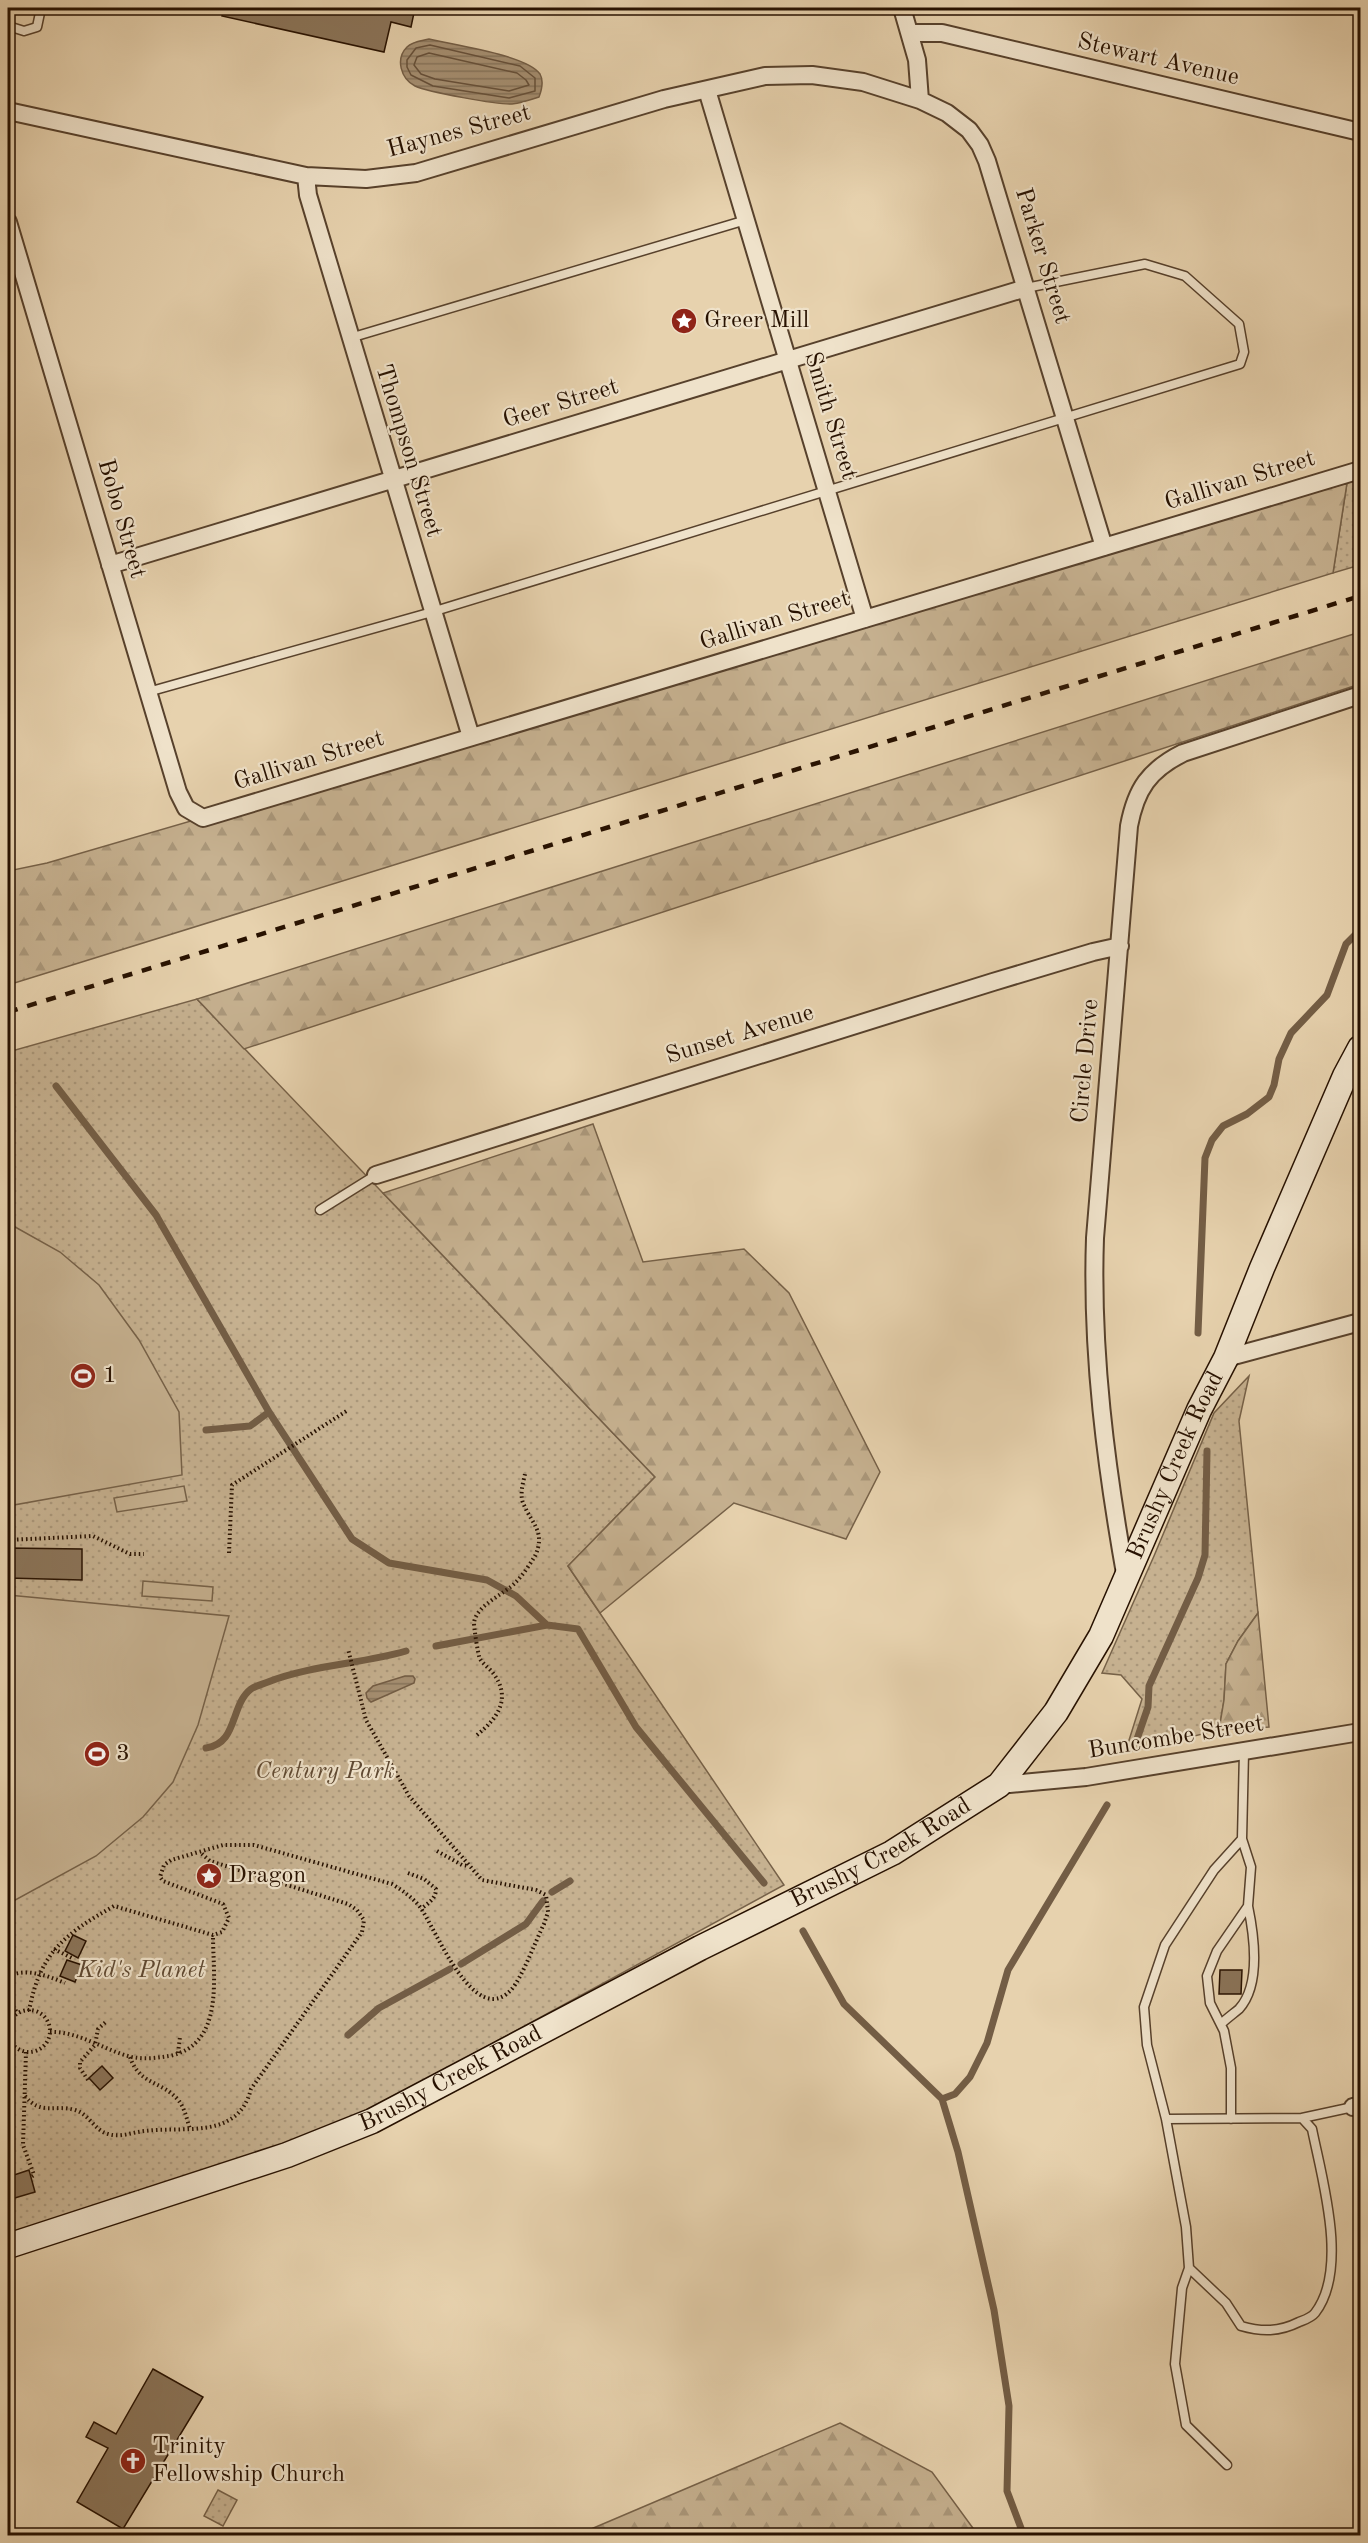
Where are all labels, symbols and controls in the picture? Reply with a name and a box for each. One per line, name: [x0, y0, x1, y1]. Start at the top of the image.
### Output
street label: Stewart Avenue: [1075, 30, 1241, 90]
street label: Haynes Street: [384, 101, 534, 163]
street label: Parker Street: [1010, 185, 1074, 327]
place icon: Greer Mill: [669, 306, 699, 336]
place label: Greer Mill: [704, 309, 809, 333]
street label: Smith Street: [799, 349, 861, 483]
street label: Thompson Street: [370, 362, 446, 540]
street label: Geer Street: [500, 375, 622, 433]
street label: Gallivan Street: [1162, 447, 1318, 515]
street label: Bobo Street: [93, 457, 149, 581]
street label: Gallivan Street: [697, 587, 853, 655]
street label: Gallivan Street: [231, 727, 387, 795]
street label: Circle Drive: [1069, 998, 1103, 1124]
street label: Sunset Avenue: [663, 1001, 817, 1069]
sports icon: 1: [68, 1361, 98, 1391]
place label: 1: [103, 1364, 117, 1388]
street label: Brushy Creek Road: [1124, 1368, 1229, 1563]
street label: Buncombe Street: [1087, 1712, 1265, 1764]
sports icon: 3: [82, 1739, 112, 1769]
place label: 3: [116, 1742, 130, 1766]
park label: Century Park: [255, 1760, 395, 1784]
street label: Brushy Creek Road: [787, 1794, 976, 1913]
place icon: Dragon: [194, 1861, 224, 1891]
place label: Dragon: [228, 1864, 306, 1888]
park label: Kid's Planet: [76, 1959, 205, 1983]
street label: Brushy Creek Road: [356, 2022, 546, 2137]
place label: Trinity Fellowship Church: [152, 2435, 345, 2487]
church icon: Trinity Fellowship Church: [118, 2446, 148, 2476]

